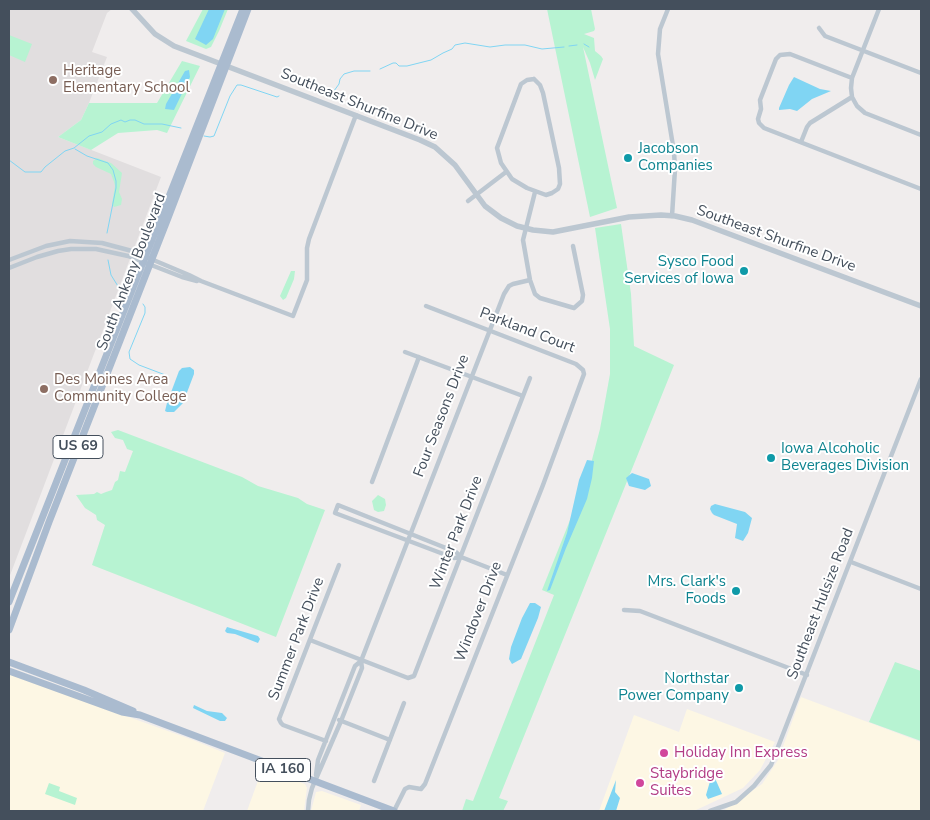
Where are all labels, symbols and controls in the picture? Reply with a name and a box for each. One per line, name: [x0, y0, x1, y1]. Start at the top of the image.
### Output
place label: Heritage Elementary School: [63, 62, 190, 97]
street label: Southeast Shurfine Drive: [278, 65, 440, 145]
marker: Heritage Elementary School: [47, 74, 59, 86]
place label: Jacobson Companies: [638, 140, 713, 175]
marker: Jacobson Companies: [622, 152, 634, 164]
street label: South Ankeny Boulevard: [94, 191, 170, 353]
street label: Southeast Shurfine Drive: [694, 202, 858, 276]
place label: Sysco Food Services of Iowa: [624, 253, 734, 288]
marker: Sysco Food Services of Iowa: [738, 265, 750, 277]
street label: Parkland Court: [477, 305, 577, 357]
street label: Four Seasons Drive: [410, 352, 474, 480]
place label: Des Moines Area Community College: [54, 371, 186, 406]
marker: Des Moines Area Community College: [38, 383, 50, 395]
road number: US 69: [53, 436, 103, 458]
place label: Iowa Alcoholic Beverages Division: [781, 440, 909, 475]
marker: Iowa Alcoholic Beverages Division: [765, 452, 777, 464]
street label: Winter Park Drive: [427, 474, 487, 592]
street label: Southeast Hulsize Road: [784, 526, 858, 682]
street label: Windover Drive: [452, 559, 506, 665]
place label: Mrs. Clark's Foods: [648, 573, 726, 608]
street label: Summer Park Drive: [265, 575, 329, 703]
marker: Mrs. Clark's Foods: [730, 585, 742, 597]
place label: Northstar Power Company: [618, 670, 729, 705]
marker: Northstar Power Company: [733, 682, 745, 694]
place label: Holiday Inn Express: [674, 744, 808, 762]
marker: Holiday Inn Express: [658, 747, 670, 759]
road number: IA 160: [256, 758, 310, 782]
place label: Staybridge Suites: [650, 765, 723, 800]
marker: Staybridge Suites: [634, 777, 646, 789]

